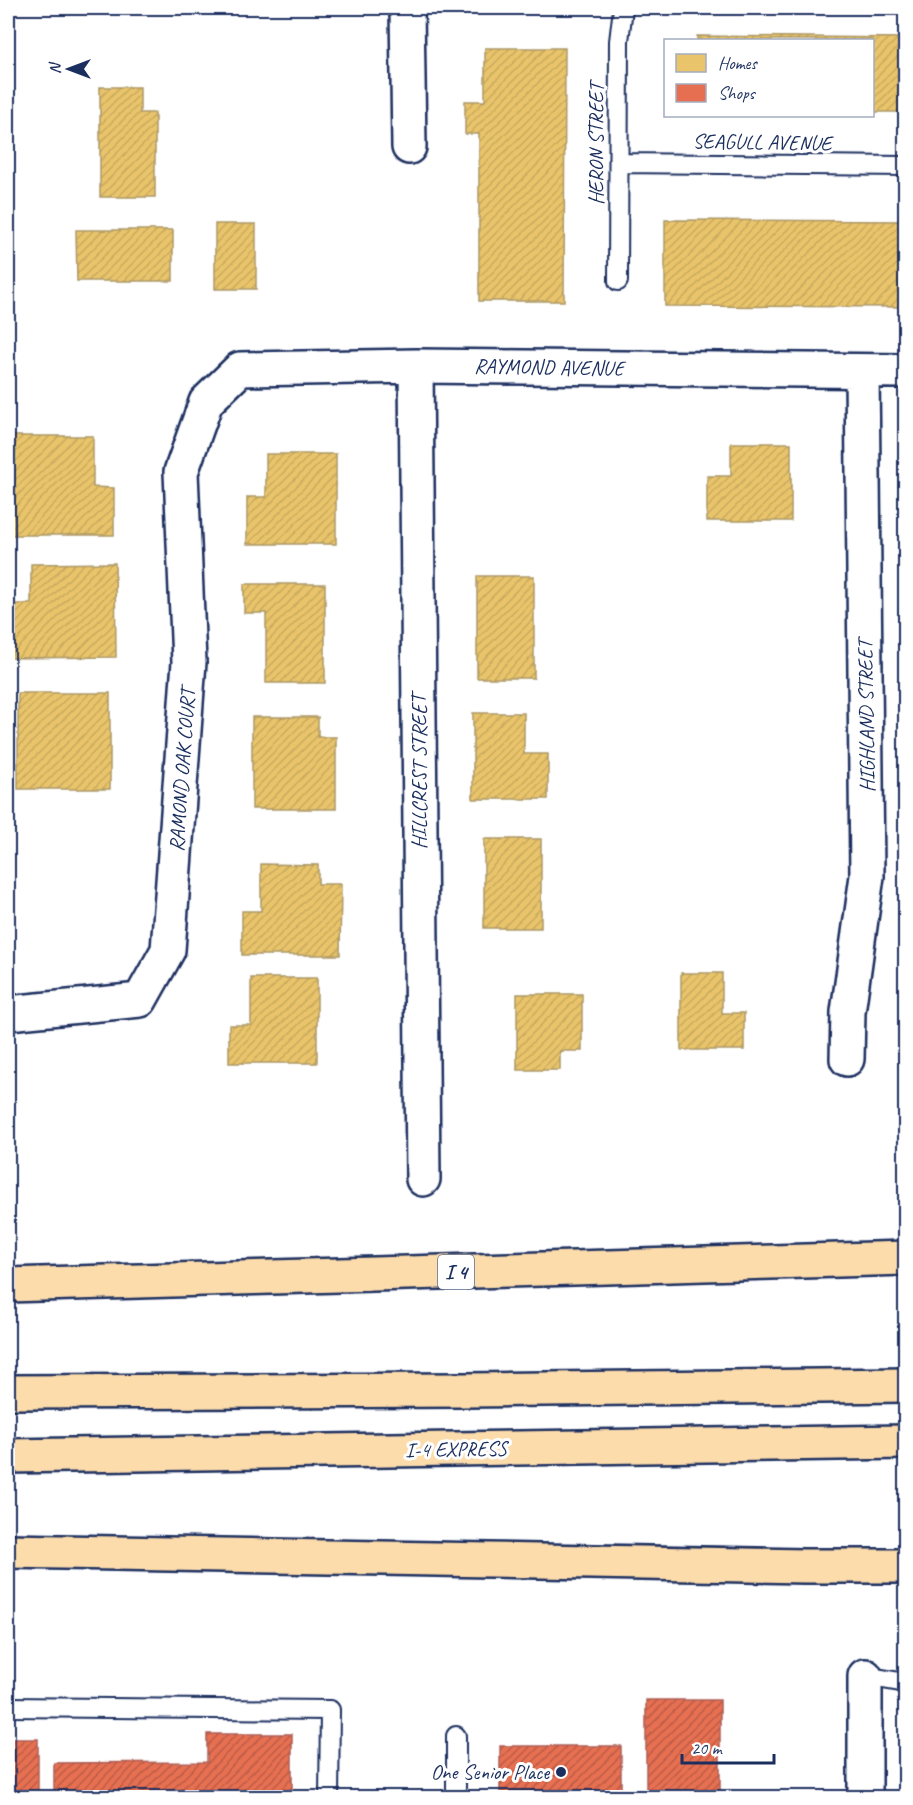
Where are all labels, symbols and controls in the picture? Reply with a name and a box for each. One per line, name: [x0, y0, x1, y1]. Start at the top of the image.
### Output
north arrow: [39, 39, 99, 99]
legend: [664, 39, 874, 117]
text: Homes: [718, 52, 758, 74]
text: N: [45, 61, 65, 74]
street label: HERON STREET: [583, 79, 609, 205]
text: Shops: [718, 82, 757, 104]
street label: SEAGULL AVENUE: [692, 128, 834, 156]
street label: RAYMOND AVENUE: [474, 353, 627, 381]
street label: HIGHLAND STREET: [852, 635, 880, 793]
street label: RAMOND OAK COURT: [163, 682, 201, 852]
street label: HILLCREST STREET: [406, 689, 432, 849]
road number: I 4: [438, 1255, 474, 1289]
street label: I-4 EXPRESS: [405, 1435, 510, 1463]
scale bar: [682, 1727, 774, 1765]
text: 20 m: [691, 1737, 724, 1759]
place label: One Senior Place: [431, 1759, 550, 1785]
marker: One Senior Place: [554, 1765, 568, 1779]

